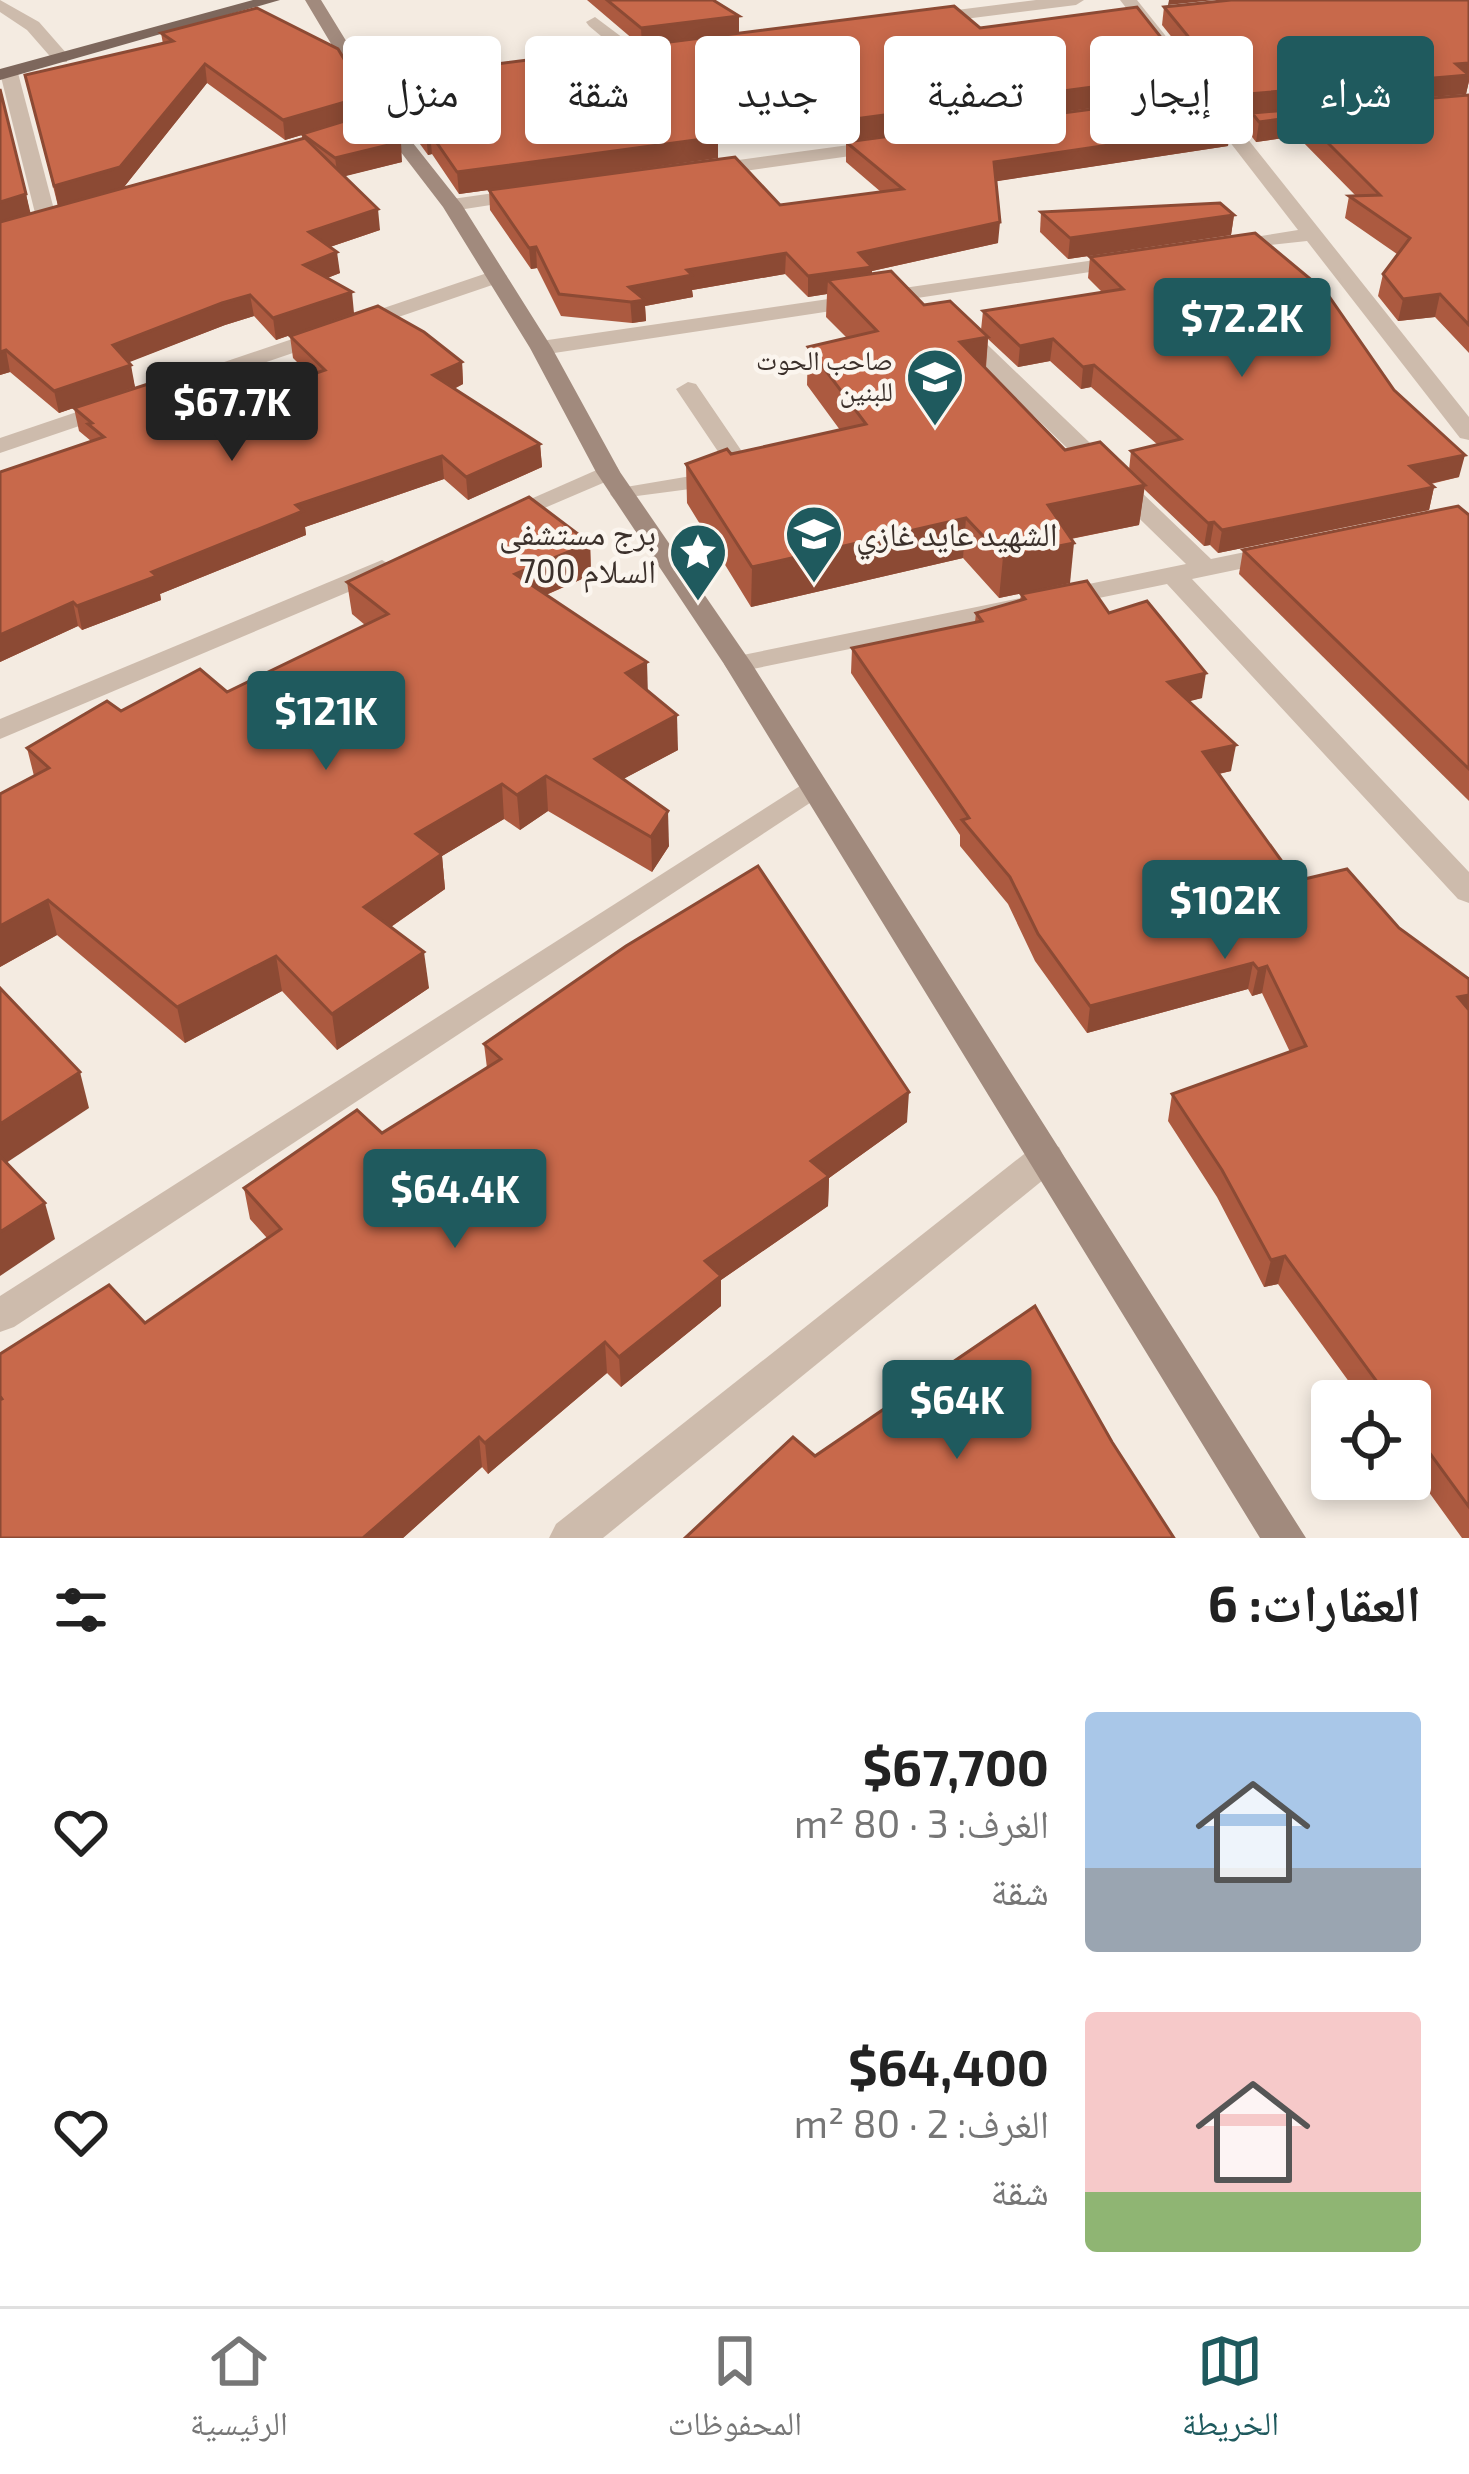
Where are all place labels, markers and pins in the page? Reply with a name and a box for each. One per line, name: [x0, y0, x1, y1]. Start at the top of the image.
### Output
pin: $72.2K: [1144, 278, 1340, 380]
place label: صاحب الحوت للبنين: [756, 343, 893, 408]
school or university icon: صاحب الحوت للبنين: [904, 346, 966, 428]
pin: $67.7K: [134, 362, 330, 464]
school or university icon: الشهيد عايد غازي: [783, 503, 845, 585]
place label: برج مستشفى السلام 700: [499, 512, 656, 593]
place label: الشهيد عايد غازي: [856, 513, 1058, 560]
place icon: برج مستشفى السلام 700: [667, 521, 729, 603]
pin: $121K: [242, 671, 410, 773]
pin: $102K: [1141, 860, 1309, 962]
pin: $64.4K: [357, 1149, 553, 1251]
pin: $64K: [886, 1360, 1028, 1462]

